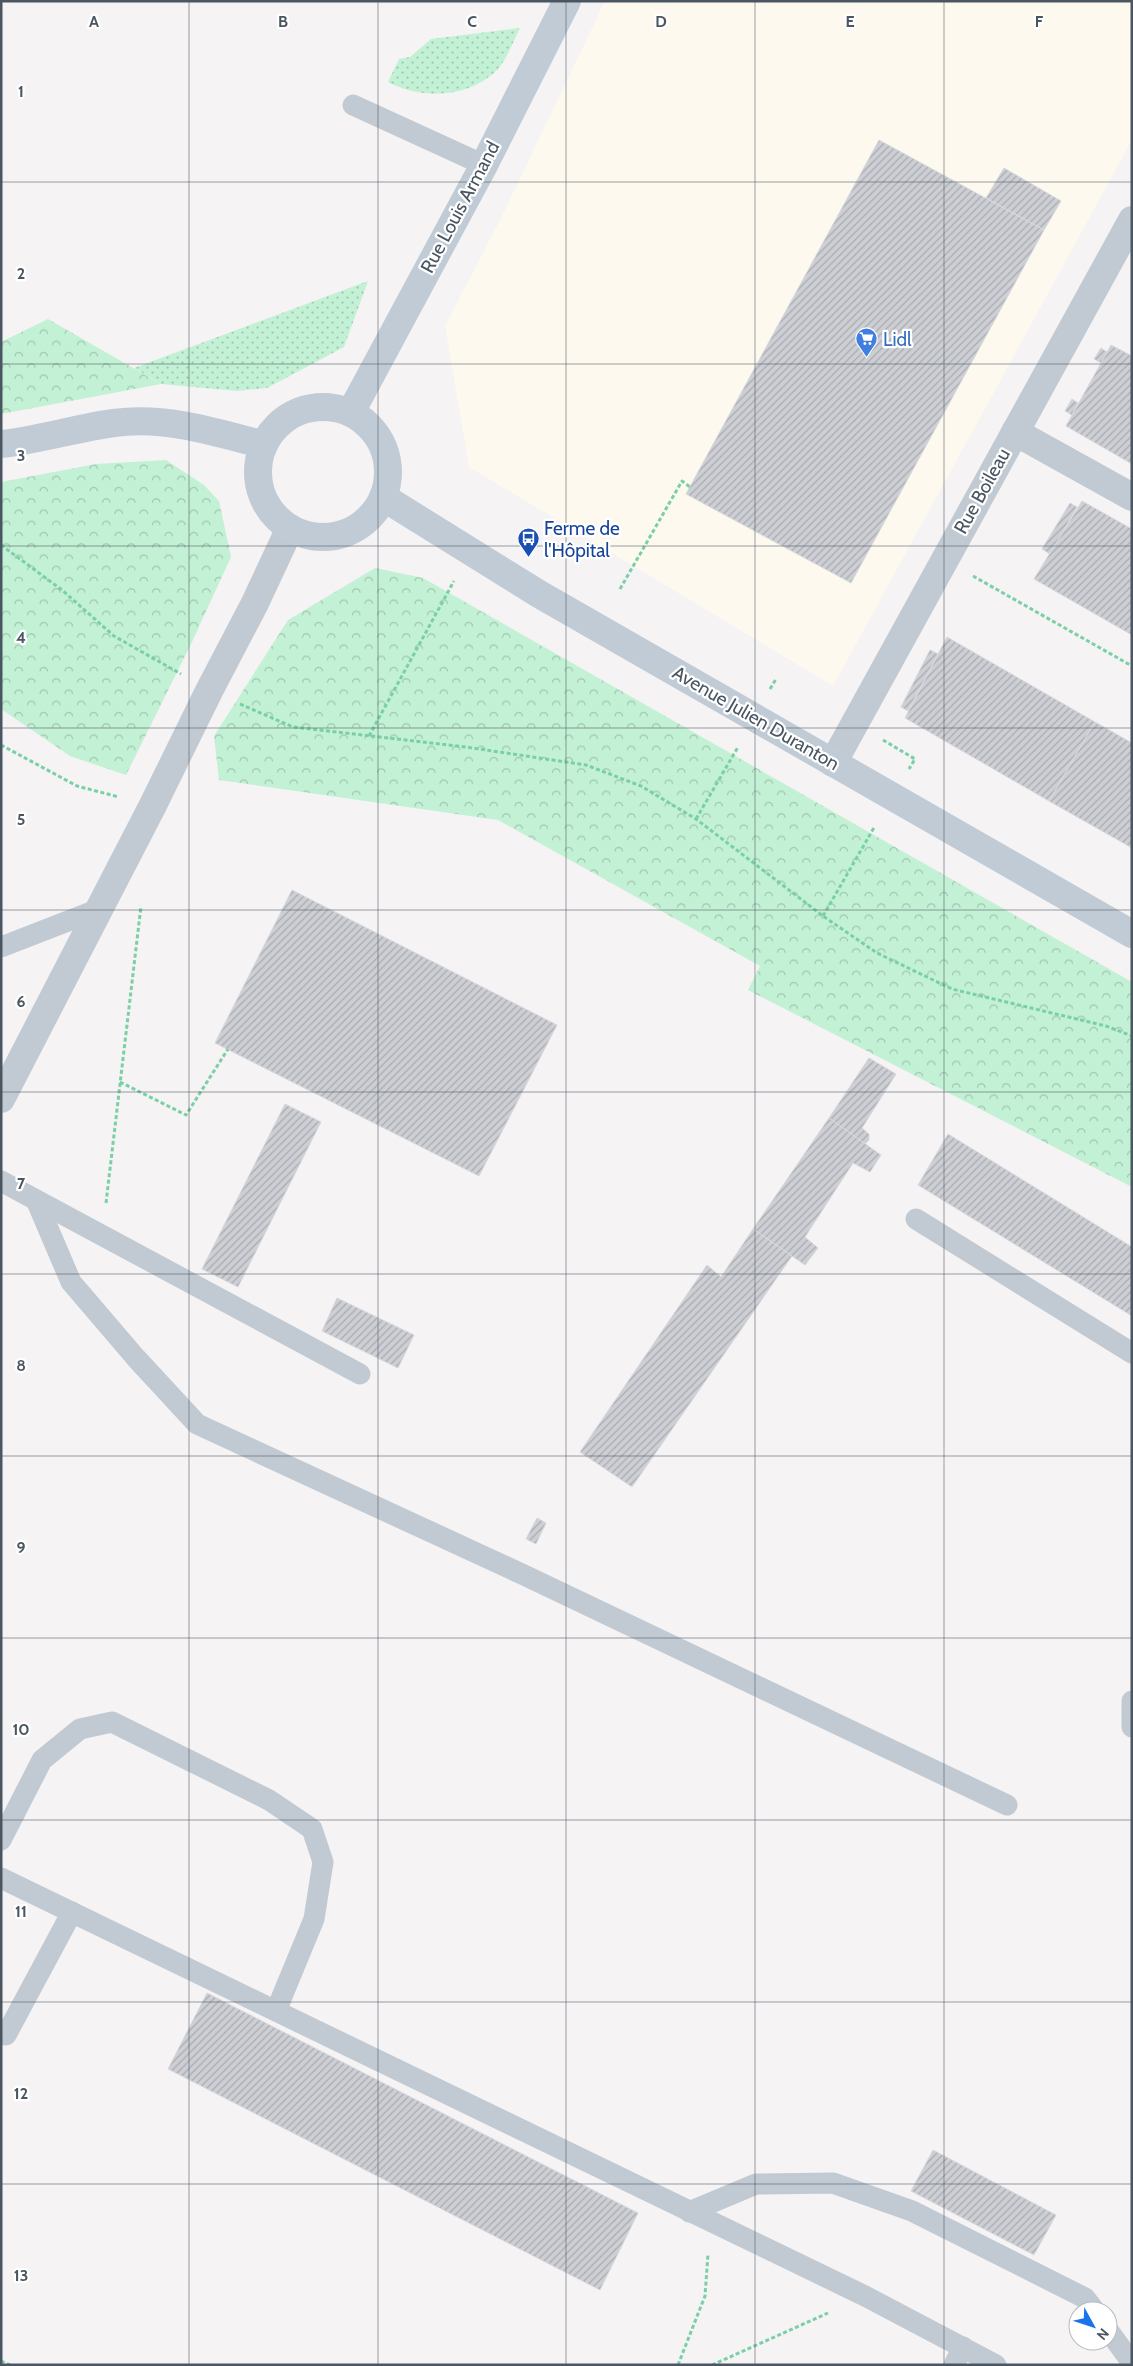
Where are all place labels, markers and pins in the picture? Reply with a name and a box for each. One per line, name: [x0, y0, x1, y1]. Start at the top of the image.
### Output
supermarket icon: Lidl: [855, 327, 879, 358]
place label: Lidl: [883, 328, 912, 351]
place label: Ferme de l'Hôpital: [544, 517, 620, 562]
bus stop icon: Ferme de l'Hôpital: [516, 527, 540, 558]

